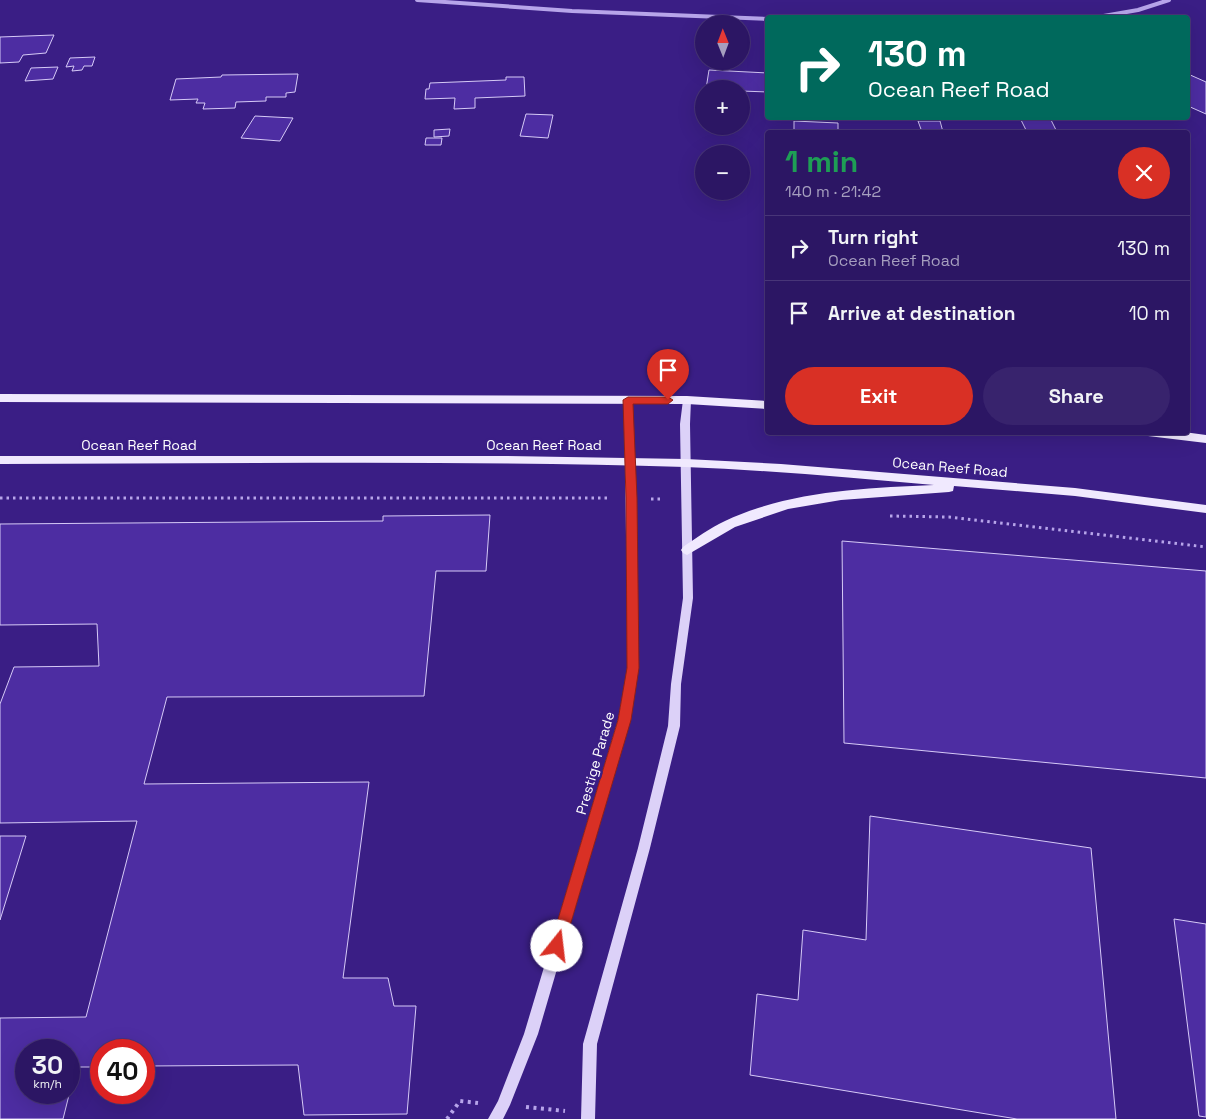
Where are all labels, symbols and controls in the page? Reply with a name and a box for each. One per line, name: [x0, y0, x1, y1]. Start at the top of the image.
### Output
north arrow: [695, 15, 750, 70]
map controls: [695, 15, 750, 200]
text: 130 m: [868, 32, 967, 76]
icon: right: [785, 35, 850, 100]
text: Ocean Reef Road: [868, 75, 1050, 103]
button: +: [695, 80, 750, 135]
text: 1 min: [785, 142, 858, 181]
button: −: [695, 145, 750, 200]
button: close: [1118, 147, 1170, 199]
text: 140 m · 21:42: [785, 181, 881, 202]
text: Turn right: [828, 225, 918, 250]
icon: right: [785, 234, 813, 262]
text: 130 m: [1117, 236, 1170, 261]
text: Ocean Reef Road: [828, 250, 960, 271]
icon: arrive: [785, 299, 813, 327]
text: Arrive at destination: [828, 301, 1016, 326]
text: 10 m: [1129, 301, 1170, 326]
pin: [647, 349, 689, 400]
icon: arrive: [654, 356, 682, 384]
button: Exit: [785, 367, 973, 425]
button: Share: [983, 367, 1170, 425]
street label: Ocean Reef Road: [81, 436, 197, 454]
street label: Ocean Reef Road: [486, 436, 602, 454]
street label: Ocean Reef Road: [892, 453, 1008, 481]
street label: Prestige Parade: [572, 709, 618, 817]
position arrow: [530, 919, 582, 971]
speed limit sign: 40: [90, 1039, 155, 1104]
text: 30: [32, 1049, 63, 1081]
text: km/h: [33, 1076, 62, 1092]

